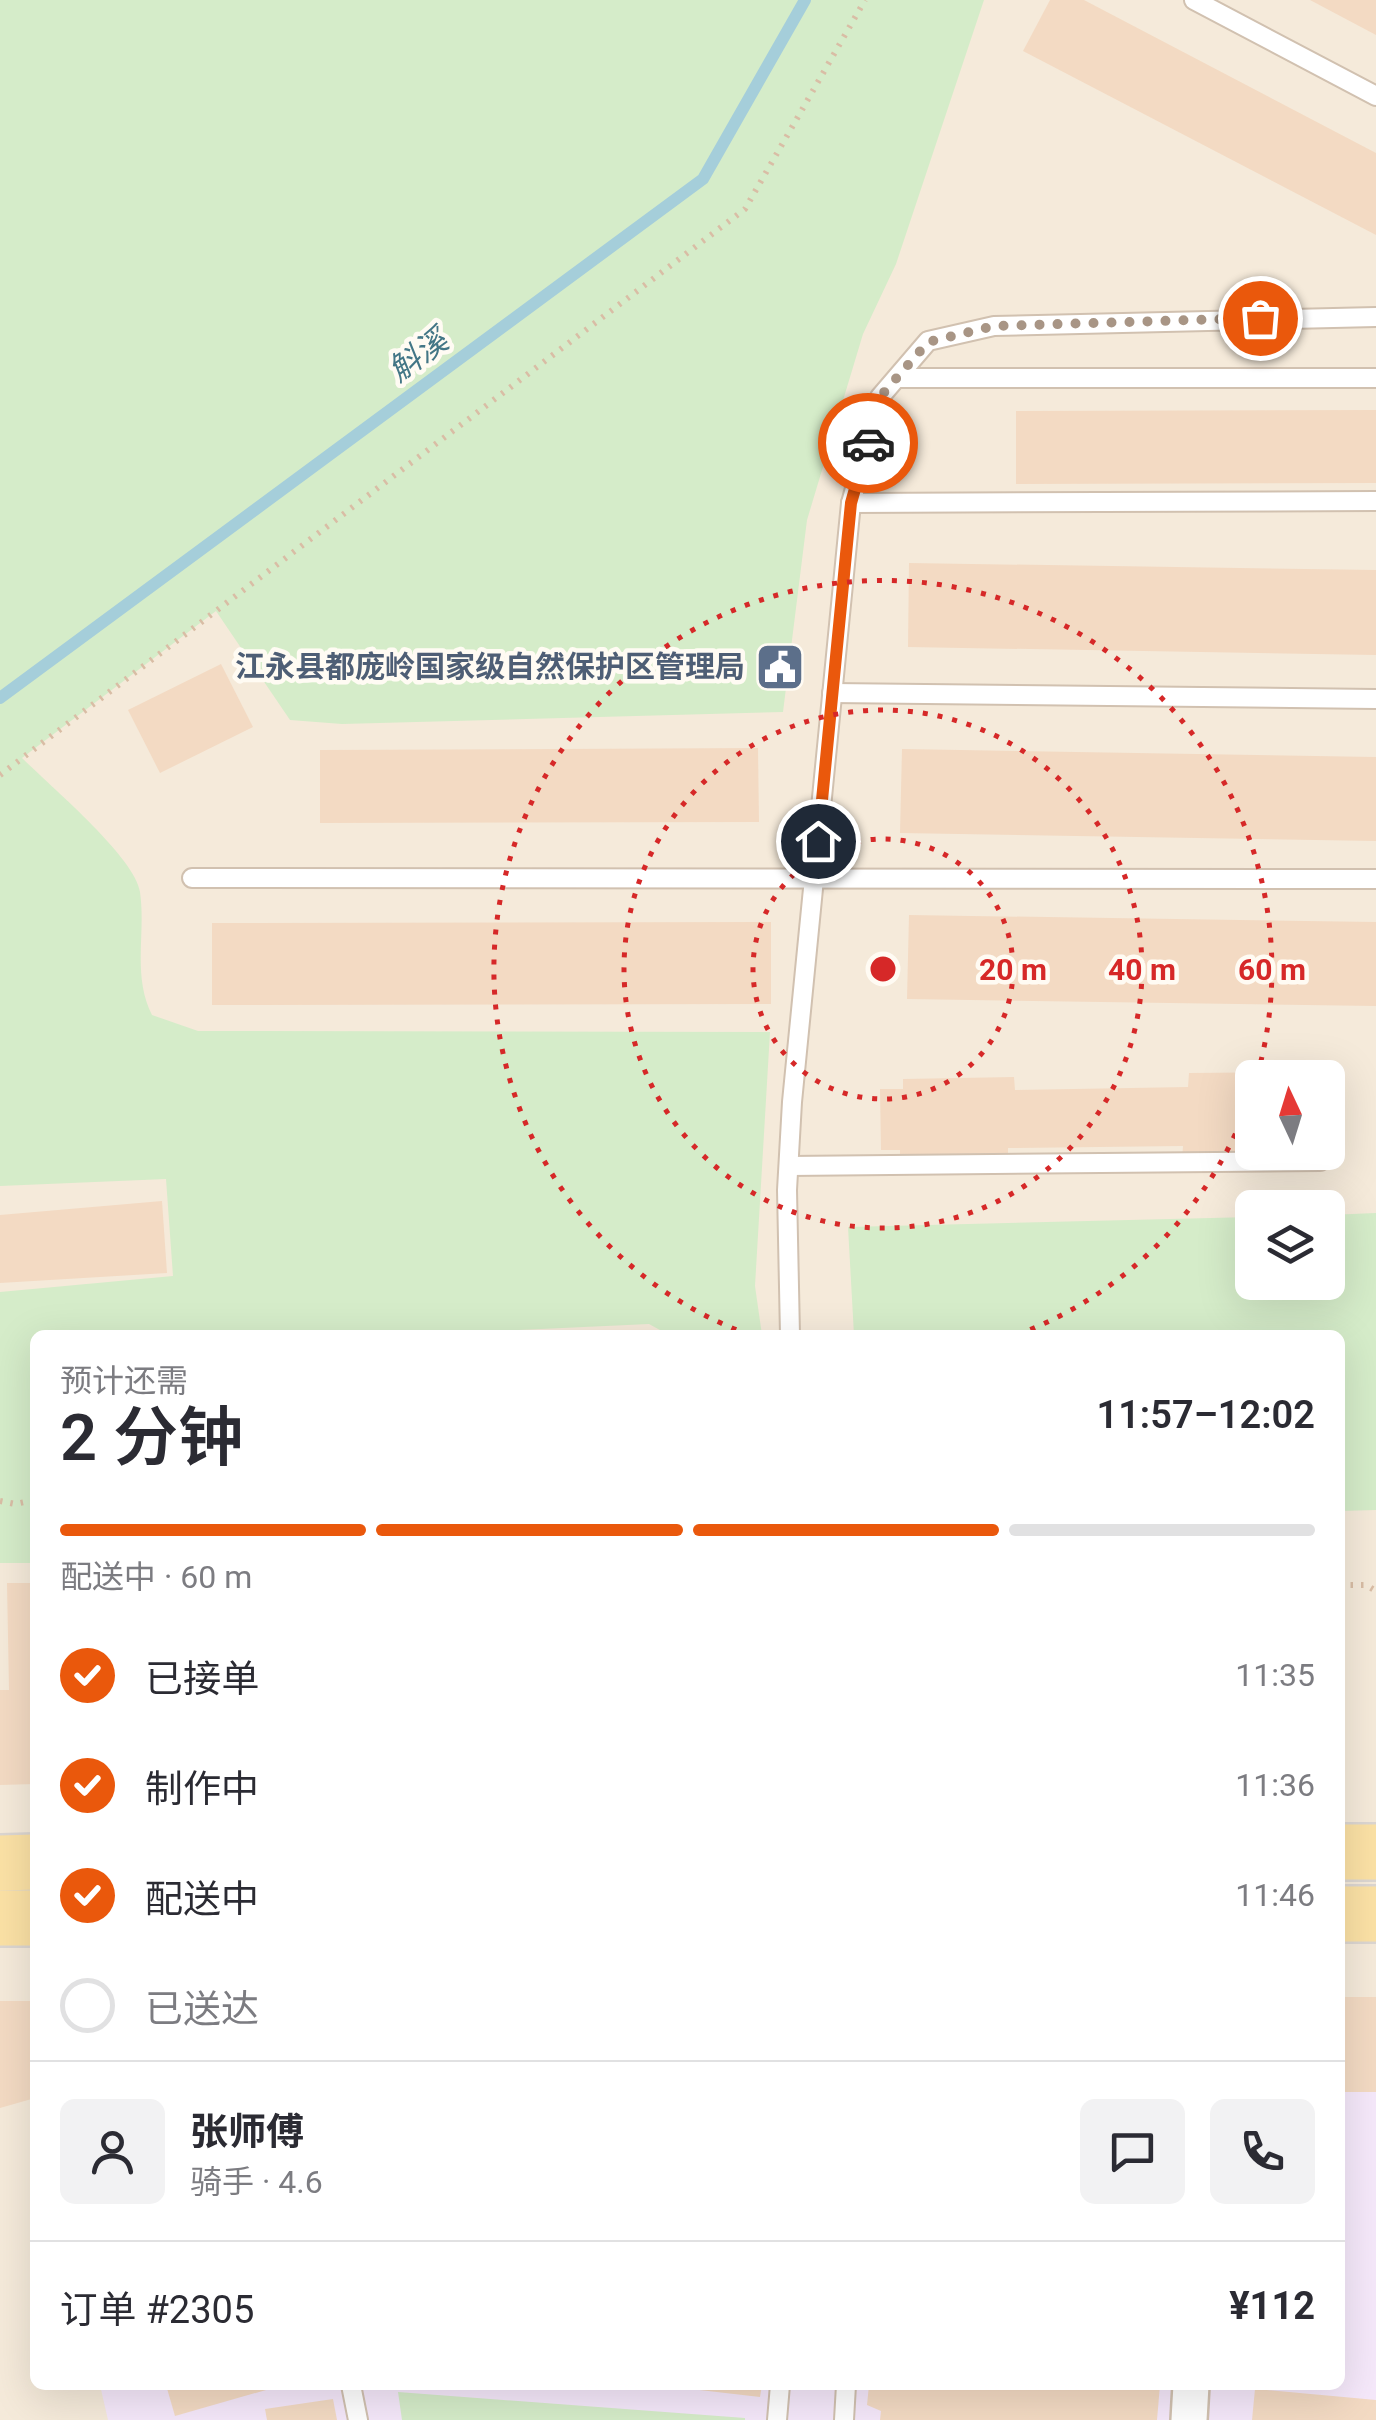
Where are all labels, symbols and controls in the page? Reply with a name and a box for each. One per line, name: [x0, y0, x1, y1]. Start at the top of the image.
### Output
pin: [1218, 276, 1303, 361]
icon: bag: [1233, 291, 1288, 346]
water label: 斛溪: [381, 319, 457, 389]
courier: [818, 393, 918, 493]
icon: car: [841, 416, 896, 471]
public building icon: 江永县都庞岭国家级自然保护区管理局: [754, 641, 806, 693]
place label: 江永县都庞岭国家级自然保护区管理局: [235, 649, 745, 684]
pin: [776, 799, 861, 884]
icon: home: [791, 814, 846, 869]
centre of rings: [865, 951, 901, 987]
text: 20 m: [979, 952, 1047, 987]
text: 40 m: [1108, 952, 1176, 987]
text: 60 m: [1238, 952, 1306, 987]
north arrow: [1235, 1060, 1345, 1170]
map controls: [1235, 1060, 1345, 1300]
button: layers: [1235, 1190, 1345, 1300]
text: 预计还需: [60, 1362, 188, 1400]
text: 11:57–12:02: [1096, 1393, 1315, 1437]
text: 2 分钟: [60, 1400, 243, 1476]
text: 配送中 · 60 m: [60, 1558, 252, 1596]
icon: check: [60, 1648, 115, 1703]
text: 11:35: [1235, 1656, 1315, 1694]
text: 已接单: [145, 1657, 259, 1701]
icon: check: [60, 1758, 115, 1813]
text: 11:36: [1235, 1766, 1315, 1804]
text: 制作中: [145, 1767, 259, 1811]
icon: check: [60, 1868, 115, 1923]
text: 11:46: [1235, 1876, 1315, 1914]
text: 配送中: [145, 1877, 259, 1921]
text: 已送达: [145, 1987, 259, 2031]
button: person: [60, 2099, 165, 2204]
button: chat: [1080, 2099, 1185, 2204]
button: phone: [1210, 2099, 1315, 2204]
text: 张师傅: [190, 2110, 304, 2154]
text: 骑手 · 4.6: [190, 2163, 323, 2201]
text: ¥112: [1229, 2284, 1315, 2328]
text: 订单 #2305: [60, 2288, 254, 2332]

